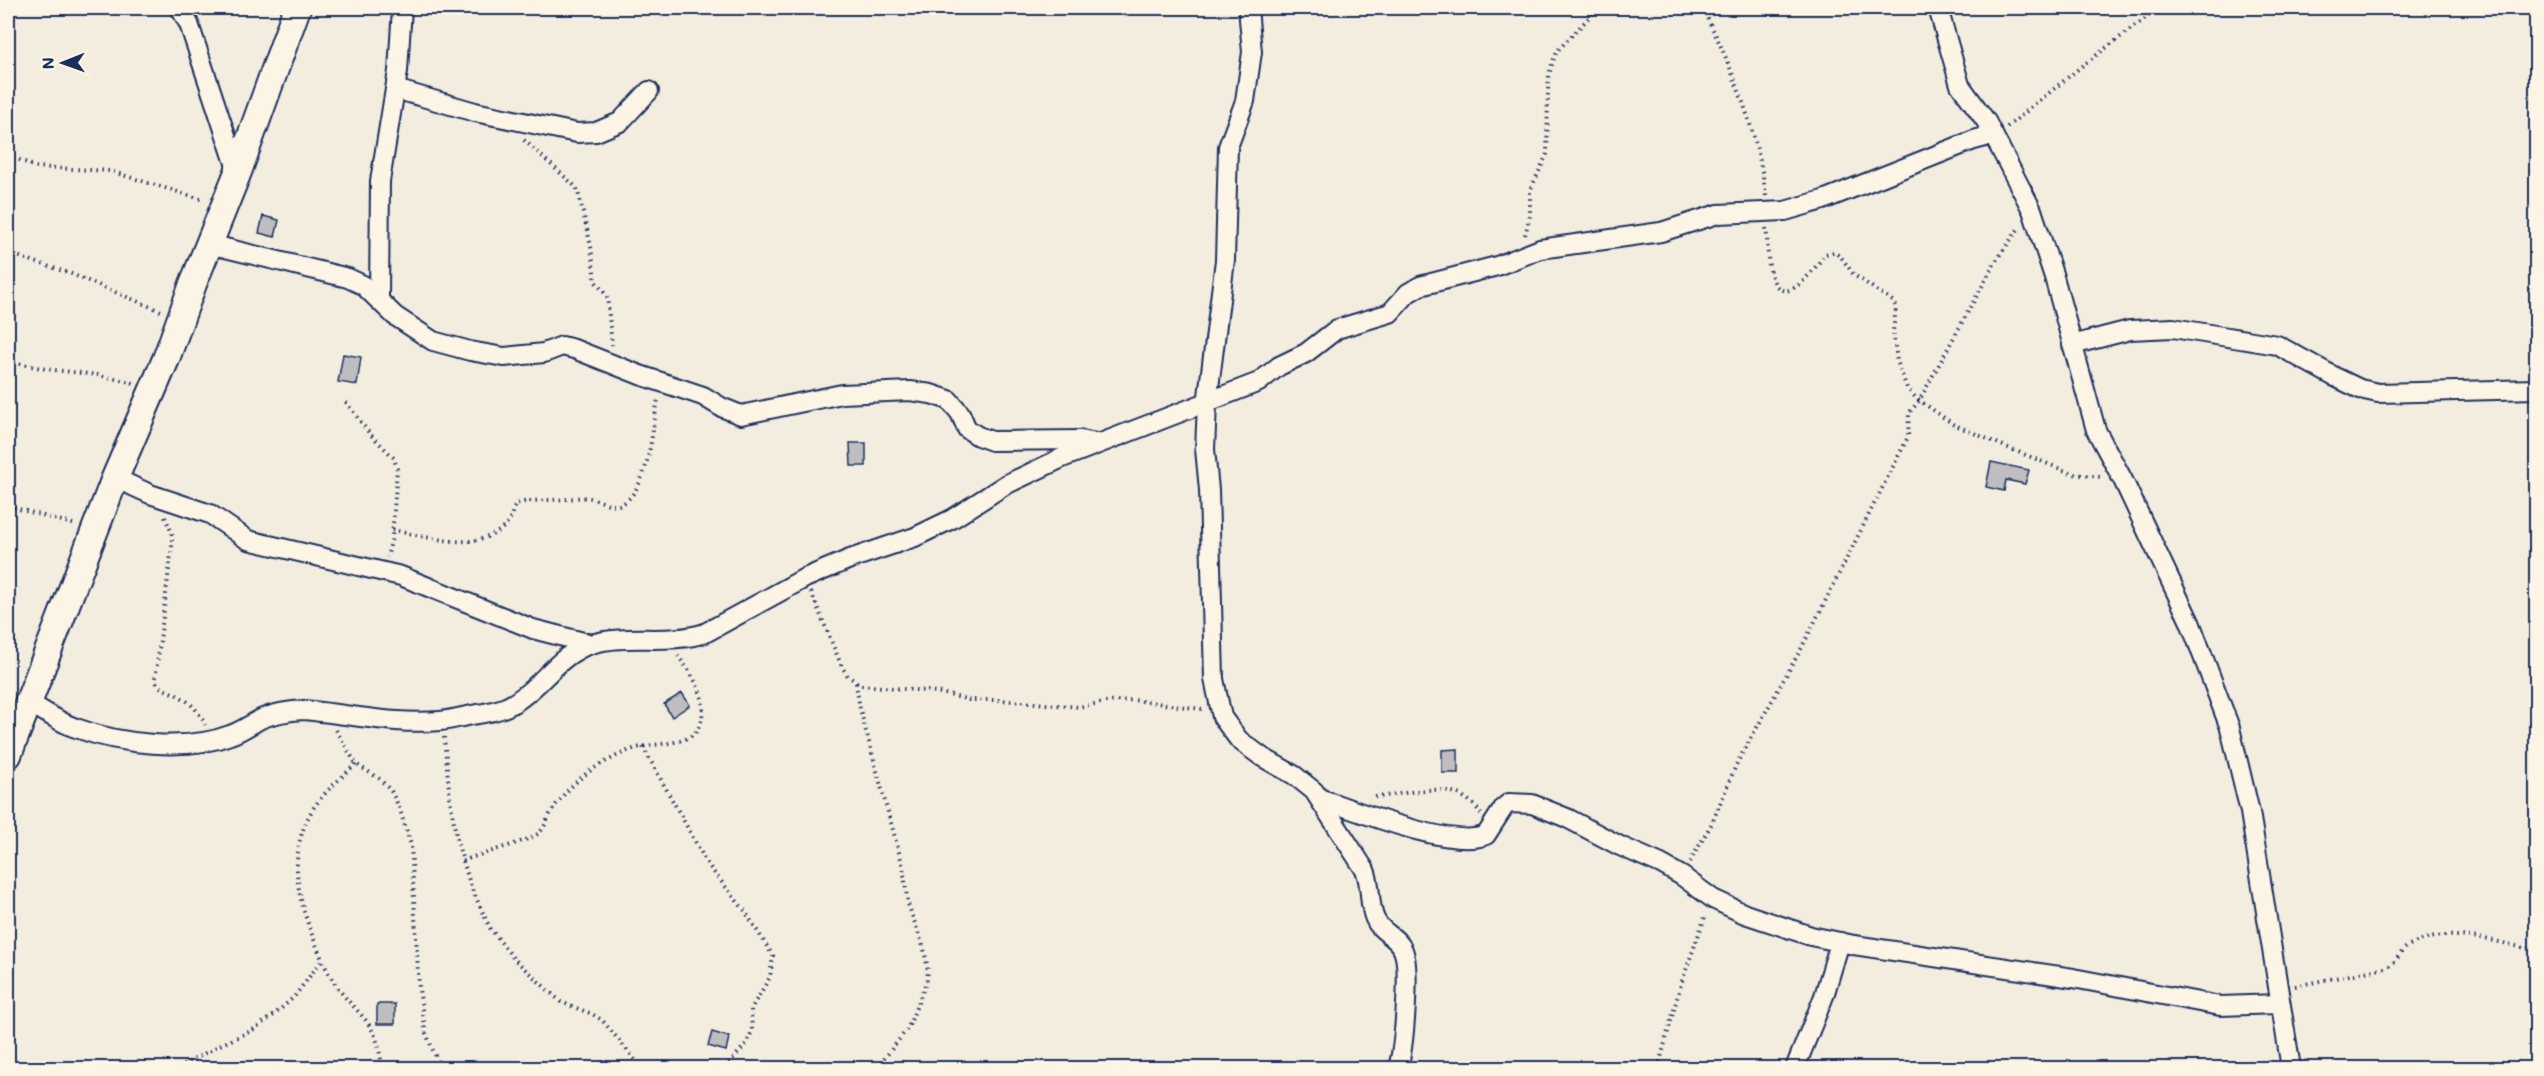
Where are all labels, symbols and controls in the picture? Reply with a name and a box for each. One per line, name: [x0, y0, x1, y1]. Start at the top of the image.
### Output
north arrow: [33, 33, 93, 93]
text: N: [37, 57, 58, 70]

